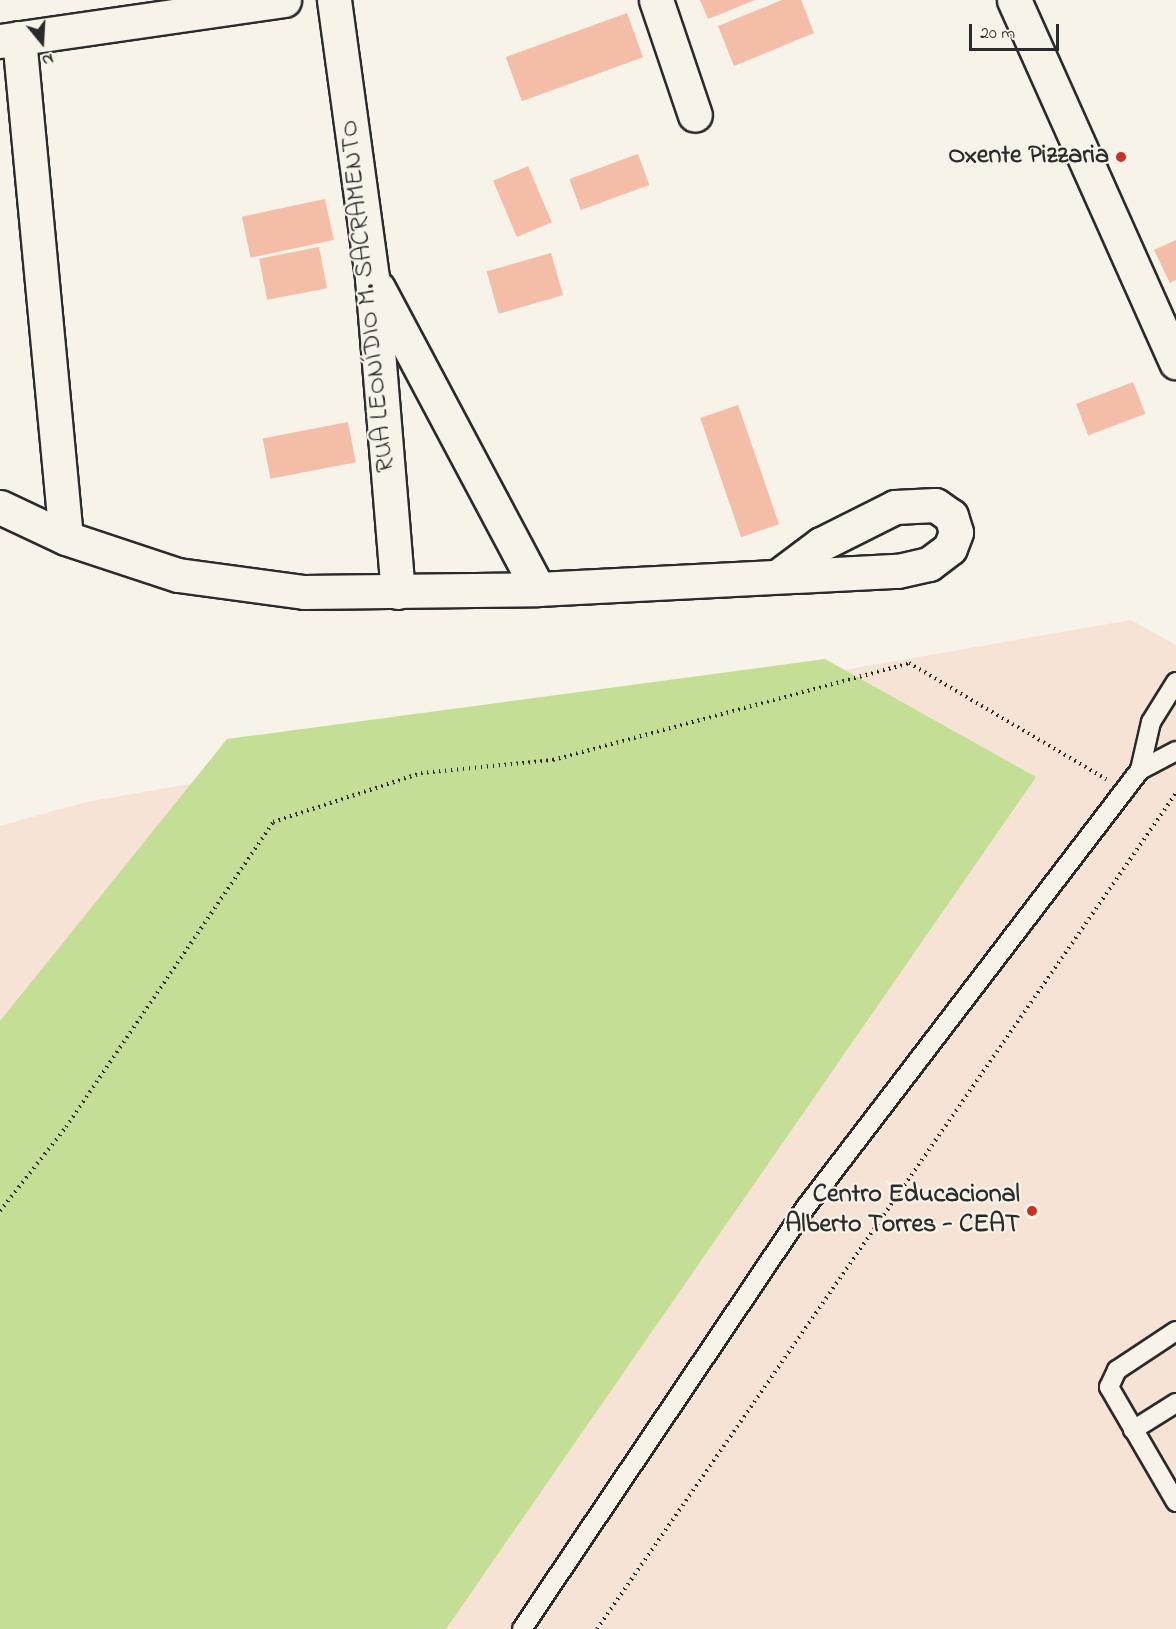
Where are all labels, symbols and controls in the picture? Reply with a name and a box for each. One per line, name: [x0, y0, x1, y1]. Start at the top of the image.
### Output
north arrow: [12, 12, 72, 72]
scale bar: [972, 12, 1062, 50]
text: 20 m: [980, 21, 1015, 47]
text: N: [39, 46, 56, 72]
street label: RUA LEONÍDIO M. SACRAMENTO: [335, 118, 403, 474]
place label: Oxente Pizzaria: [948, 141, 1109, 173]
marker: Oxente Pizzaria: [1114, 150, 1128, 164]
place label: Centro Educacional Alberto Torres - CEAT: [785, 1180, 1020, 1242]
marker: Centro Educacional Alberto Torres - CEAT: [1025, 1204, 1039, 1218]

